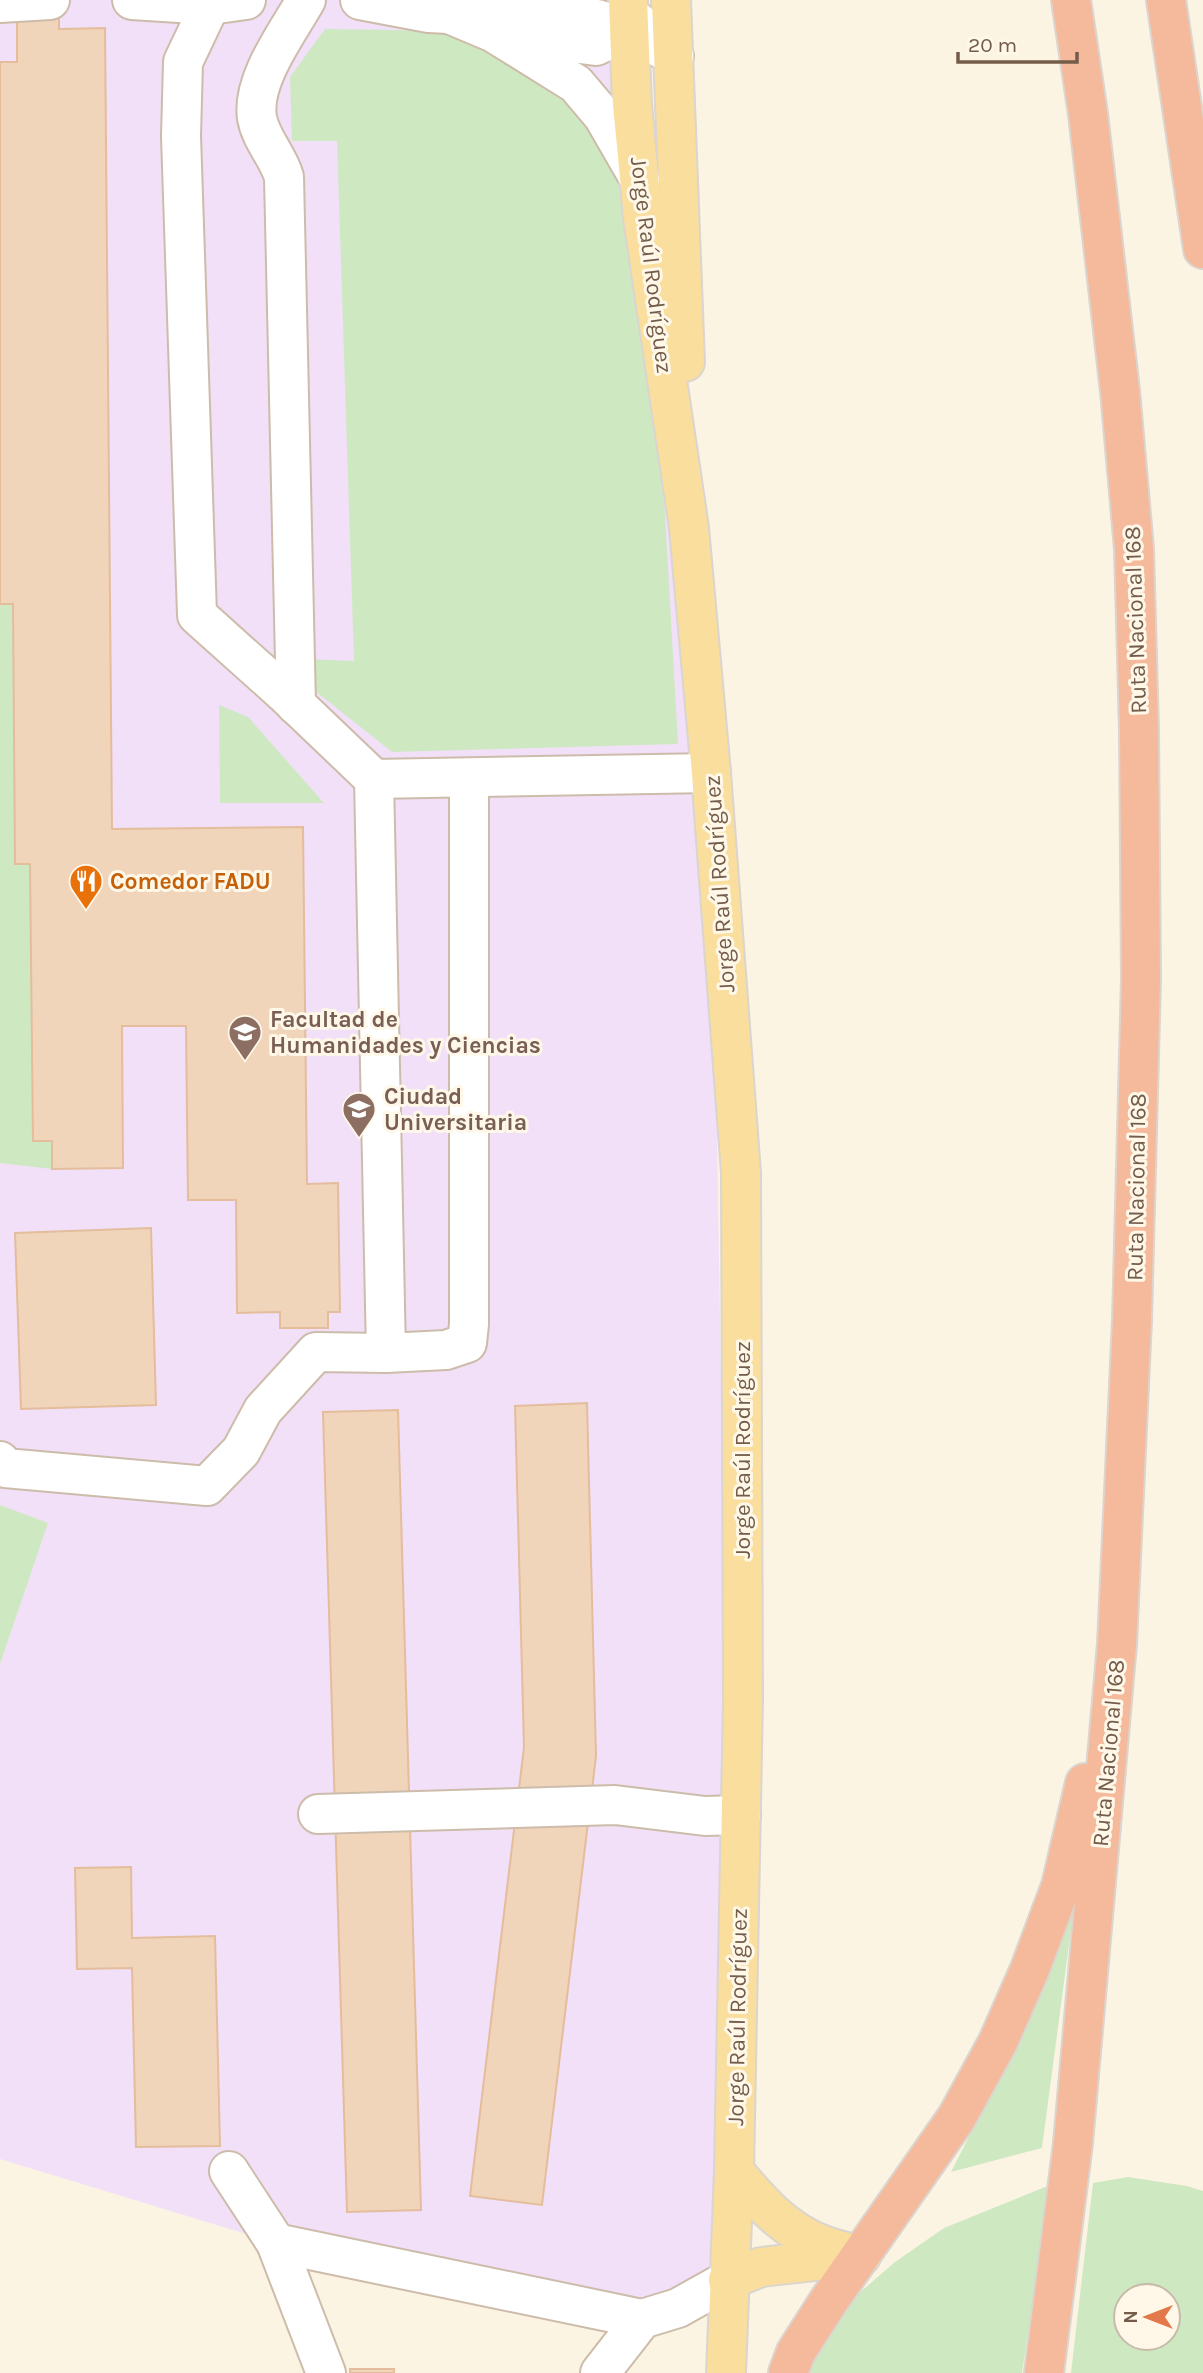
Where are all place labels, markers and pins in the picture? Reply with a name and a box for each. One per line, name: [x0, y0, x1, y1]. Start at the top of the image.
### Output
restaurant icon: Comedor FADU: [67, 862, 105, 911]
place label: Comedor FADU: [110, 868, 271, 895]
place label: Facultad de Humanidades y Ciencias: [270, 1006, 541, 1059]
school or university icon: Facultad de Humanidades y Ciencias: [226, 1013, 264, 1062]
place label: Ciudad Universitaria: [384, 1083, 527, 1136]
school or university icon: Ciudad Universitaria: [340, 1090, 378, 1139]

